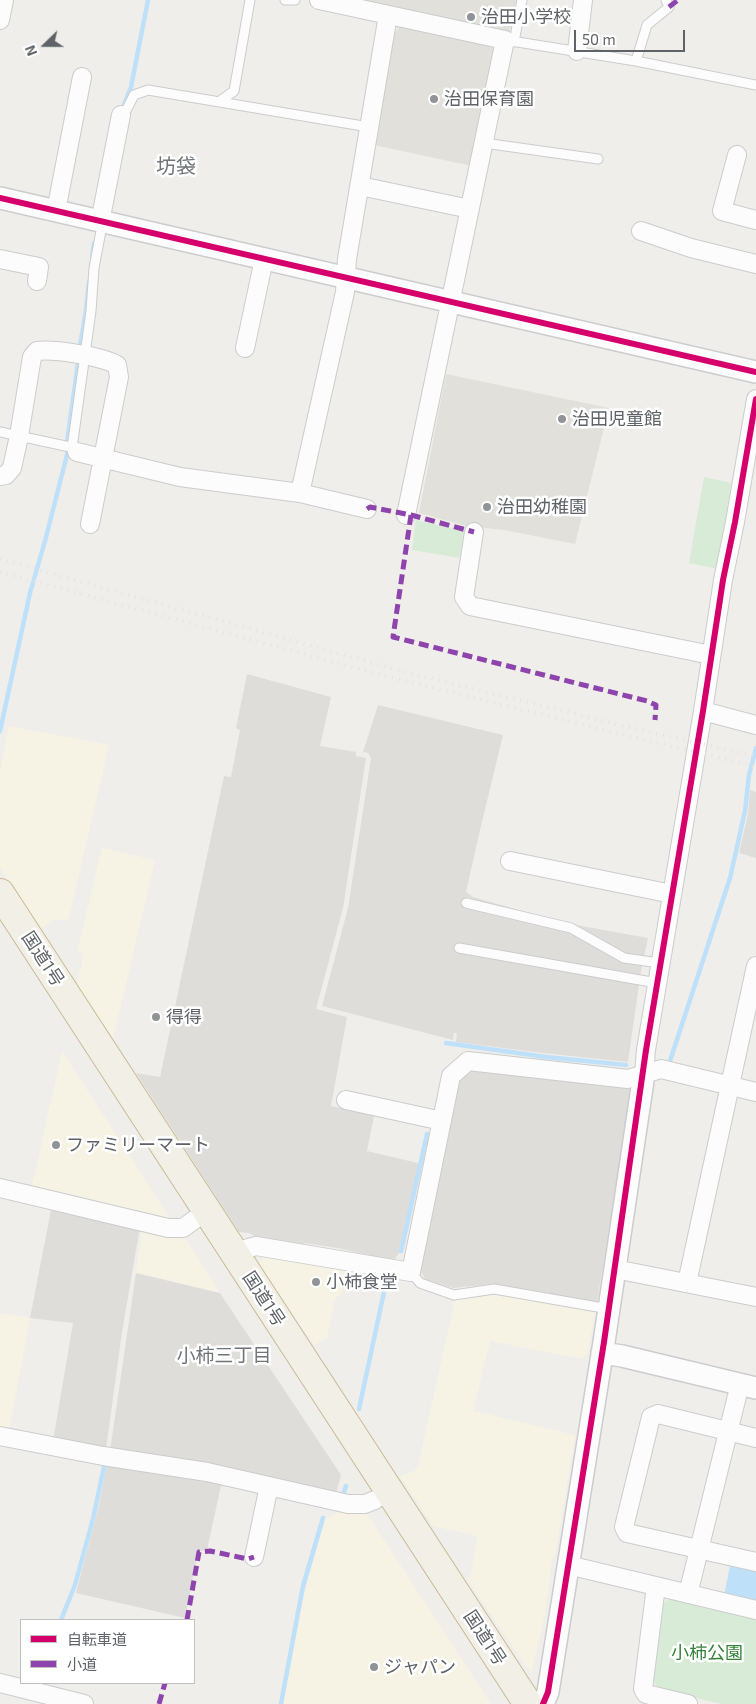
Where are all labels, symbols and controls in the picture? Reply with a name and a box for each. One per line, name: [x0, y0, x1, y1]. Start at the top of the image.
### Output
place label: 治田小学校: [481, 6, 571, 28]
marker: 治田小学校: [465, 11, 477, 23]
north arrow: [20, 20, 70, 70]
scale bar: [576, 20, 687, 52]
text: 50 m: [582, 30, 616, 48]
text: N: [21, 43, 40, 59]
place label: 治田保育園: [444, 88, 534, 110]
marker: 治田保育園: [428, 93, 440, 105]
district label: 坊袋: [156, 154, 196, 178]
place label: 治田児童館: [572, 408, 662, 430]
marker: 治田児童館: [556, 413, 568, 425]
place label: 治田幼稚園: [497, 496, 587, 518]
marker: 治田幼稚園: [481, 501, 493, 513]
street label: 国道1号: [17, 927, 69, 991]
place label: 得得: [166, 1006, 202, 1028]
marker: 得得: [150, 1011, 162, 1023]
place label: ファミリーマート: [66, 1134, 210, 1156]
marker: ファミリーマート: [50, 1139, 62, 1151]
street label: 国道1号: [238, 1267, 290, 1331]
place label: 小柿食堂: [326, 1271, 398, 1293]
marker: 小柿食堂: [310, 1276, 322, 1288]
district label: 小柿三丁目: [177, 1345, 271, 1367]
street label: 国道1号: [459, 1606, 511, 1670]
legend: [20, 1619, 195, 1684]
text: 自転車道: [67, 1630, 127, 1648]
park label: 小柿公園: [671, 1642, 743, 1664]
text: 小道: [67, 1655, 97, 1673]
place label: ジャパン: [384, 1656, 456, 1678]
marker: ジャパン: [368, 1661, 380, 1673]

